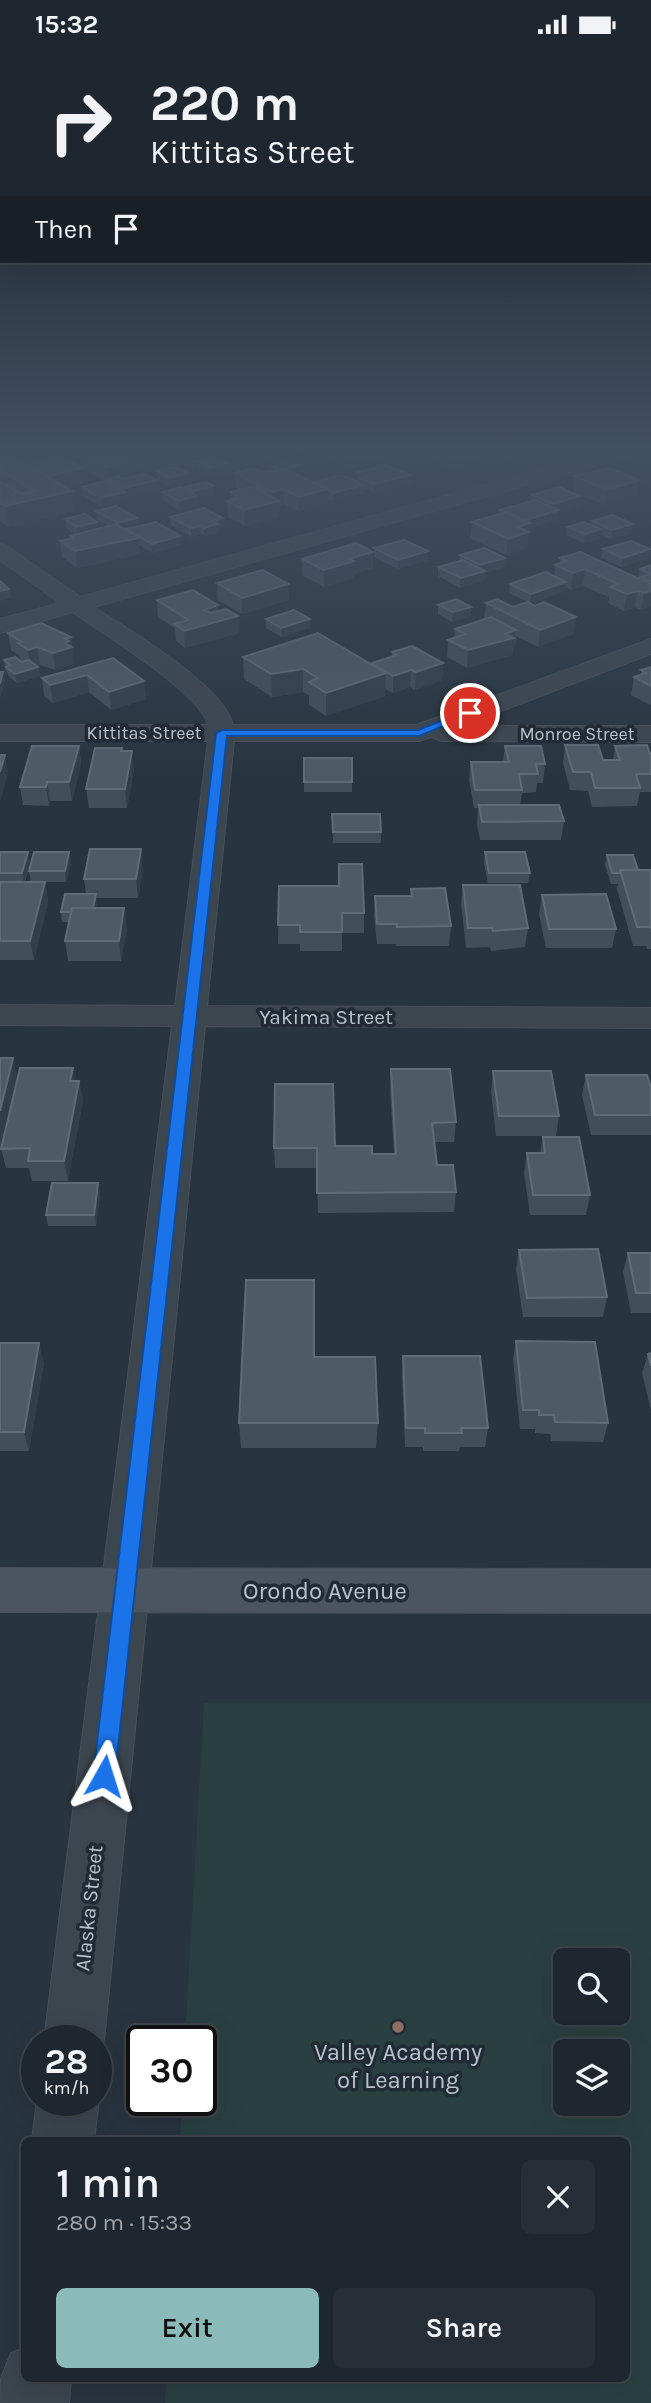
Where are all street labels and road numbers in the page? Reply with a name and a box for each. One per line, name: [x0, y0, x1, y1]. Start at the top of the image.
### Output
street label: Kittitas Street: [86, 722, 202, 744]
street label: Monroe Street: [519, 723, 635, 745]
street label: Yakima Street: [259, 1005, 393, 1029]
street label: Orondo Avenue: [243, 1577, 407, 1605]
street label: Alaska Street: [70, 1844, 108, 1972]

